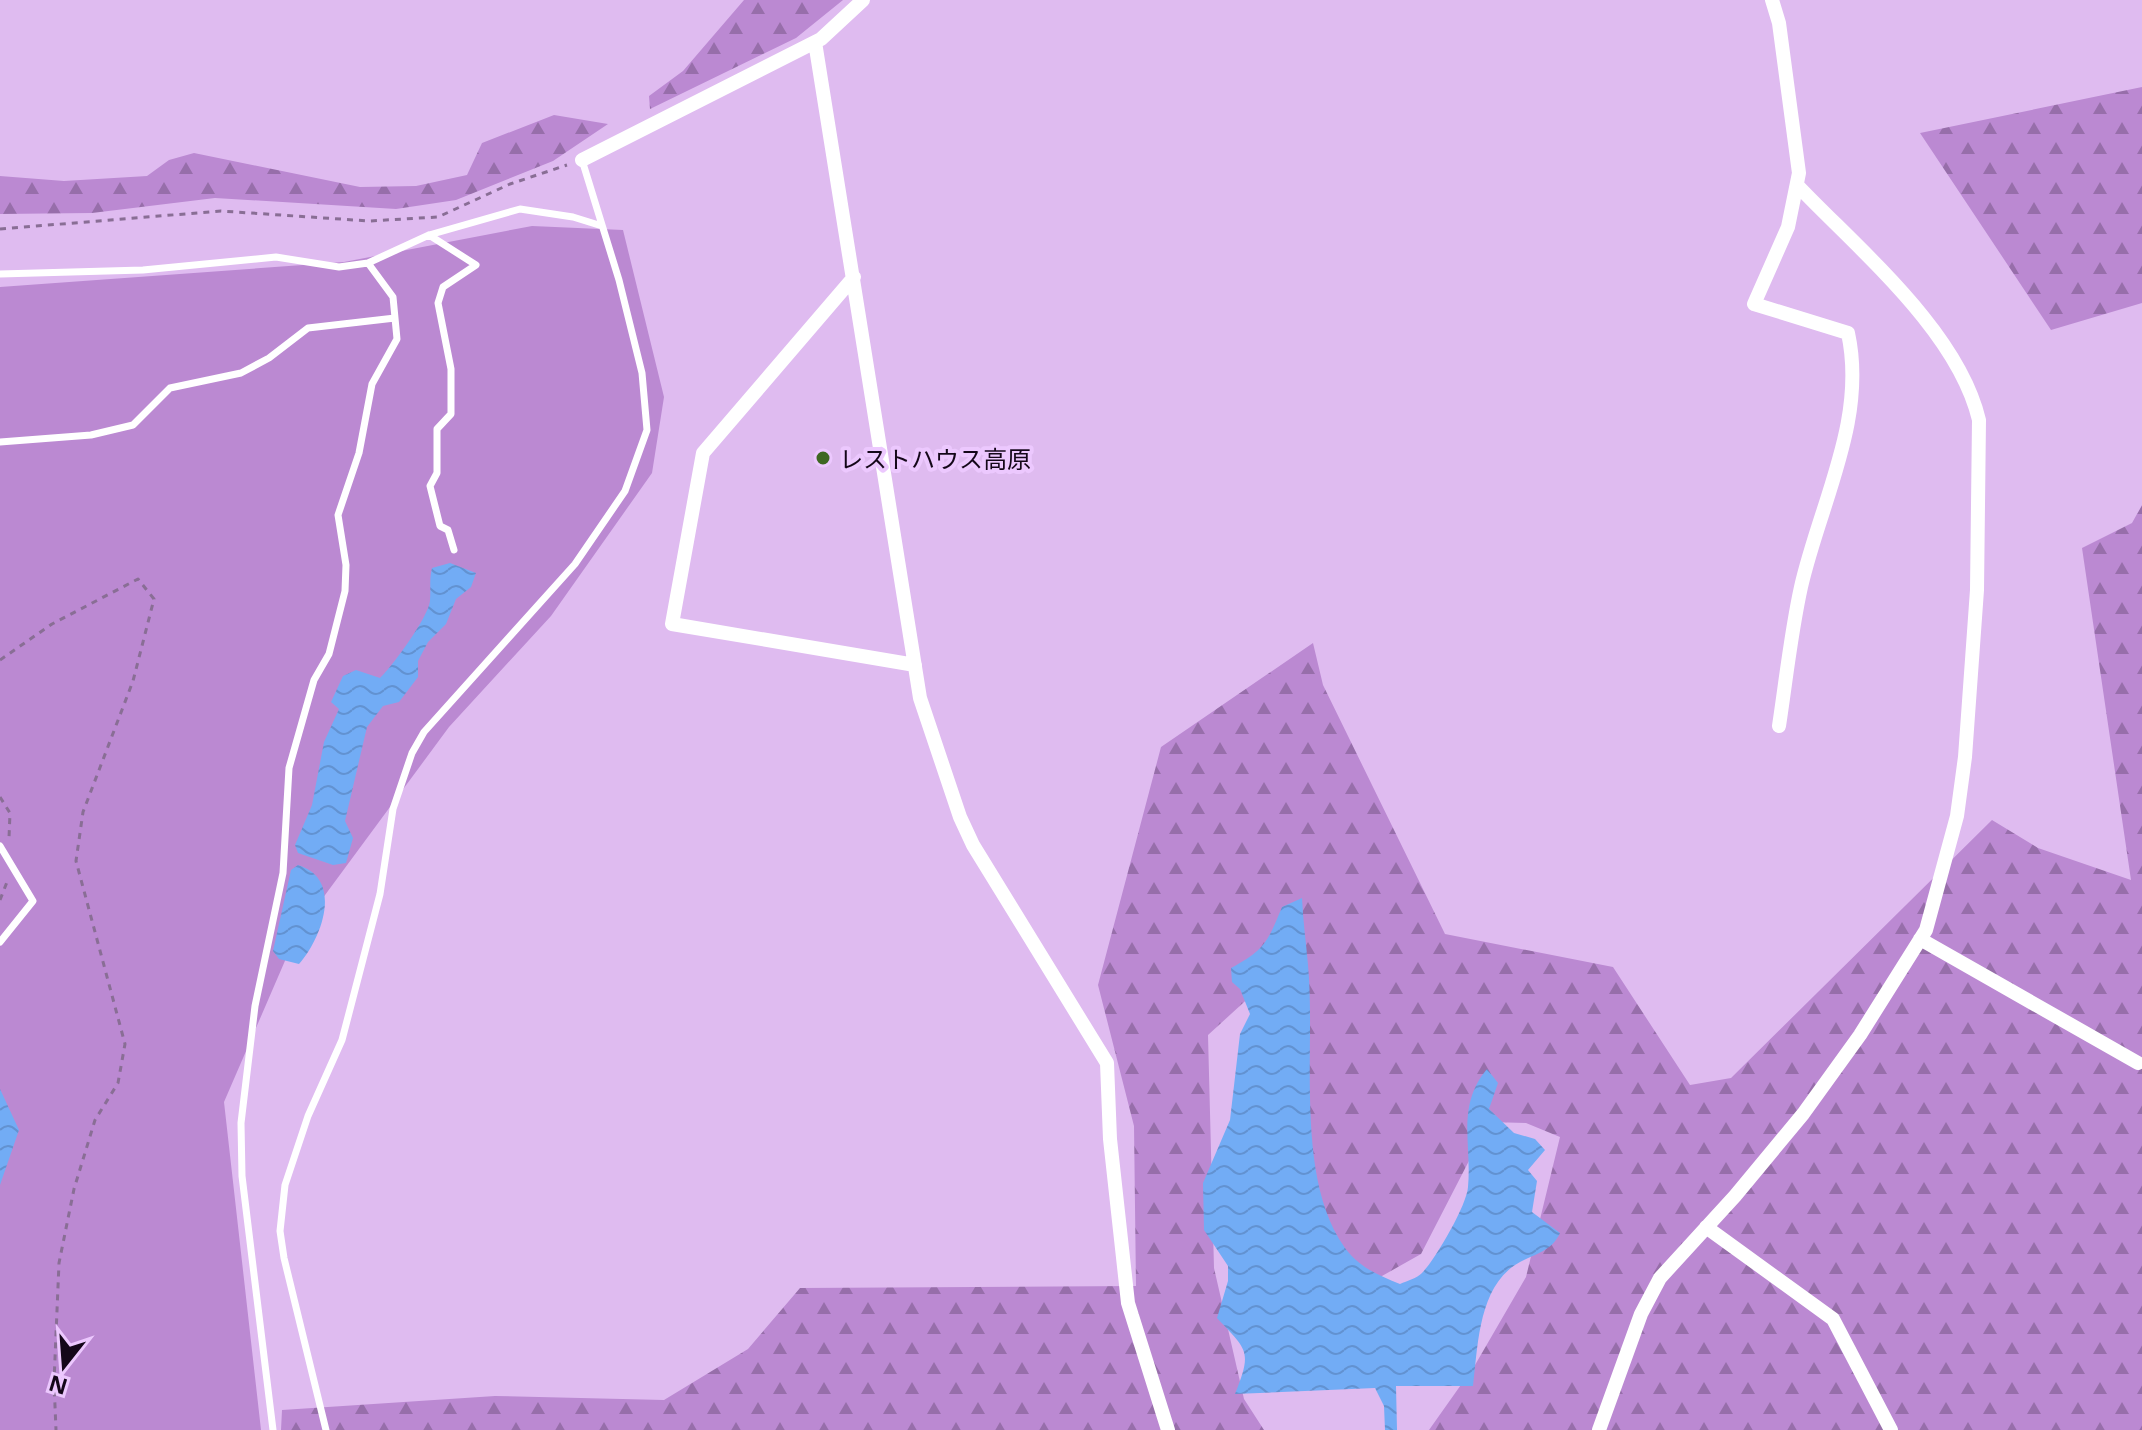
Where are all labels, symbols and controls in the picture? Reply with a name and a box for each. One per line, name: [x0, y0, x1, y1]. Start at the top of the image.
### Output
place label: レストハウス高原: [839, 442, 1031, 475]
marker: レストハウス高原: [814, 449, 832, 467]
north arrow: [24, 1326, 104, 1406]
text: N: [45, 1369, 71, 1403]

